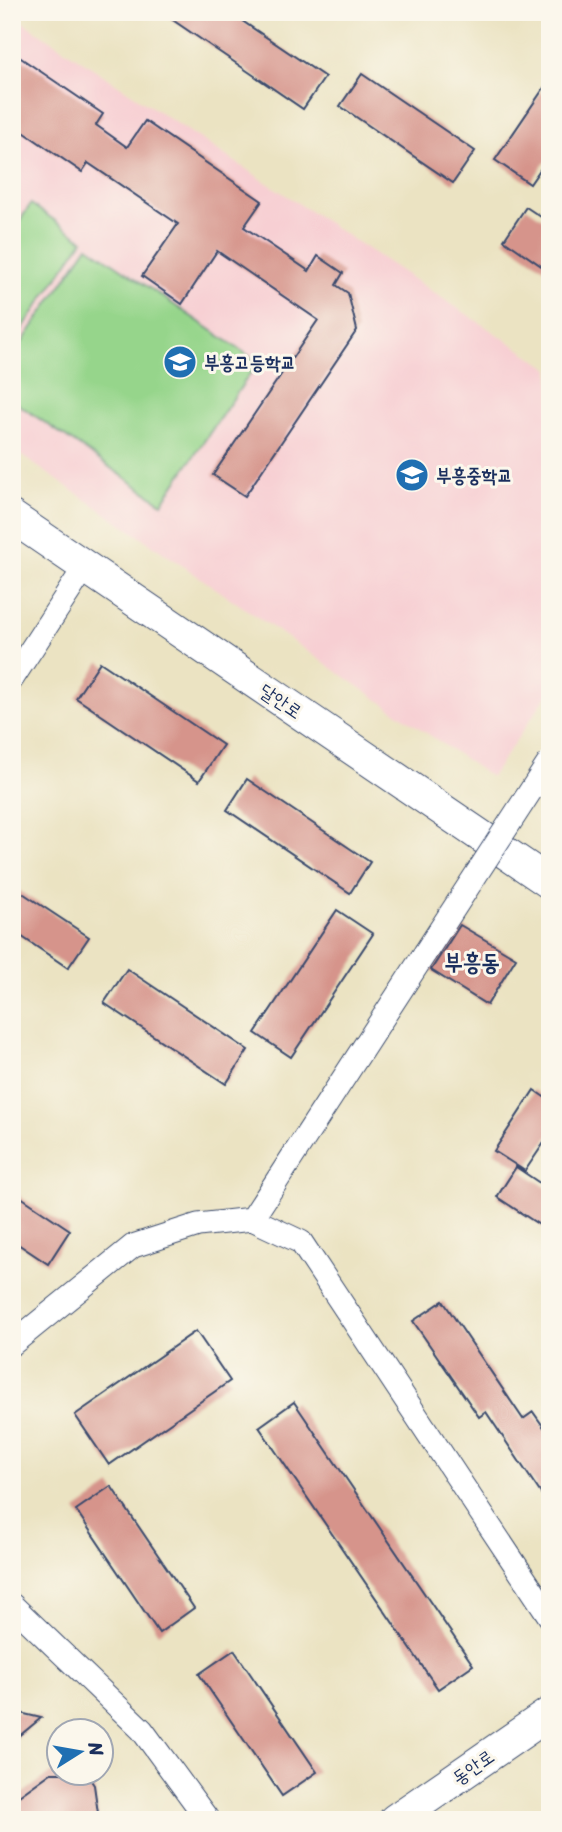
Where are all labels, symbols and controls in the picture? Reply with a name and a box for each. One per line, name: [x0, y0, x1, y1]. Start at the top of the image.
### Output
school or university icon: 부흥고등학교: [161, 343, 199, 381]
place label: 부흥고등학교: [204, 346, 296, 379]
school or university icon: 부흥중학교: [393, 456, 431, 494]
place label: 부흥중학교: [436, 459, 512, 492]
street label: 달안로: [253, 674, 309, 728]
district label: 부흥동: [444, 942, 500, 983]
north arrow: [46, 1716, 116, 1786]
text: N: [79, 1738, 114, 1759]
street label: 동안로: [445, 1740, 501, 1794]

